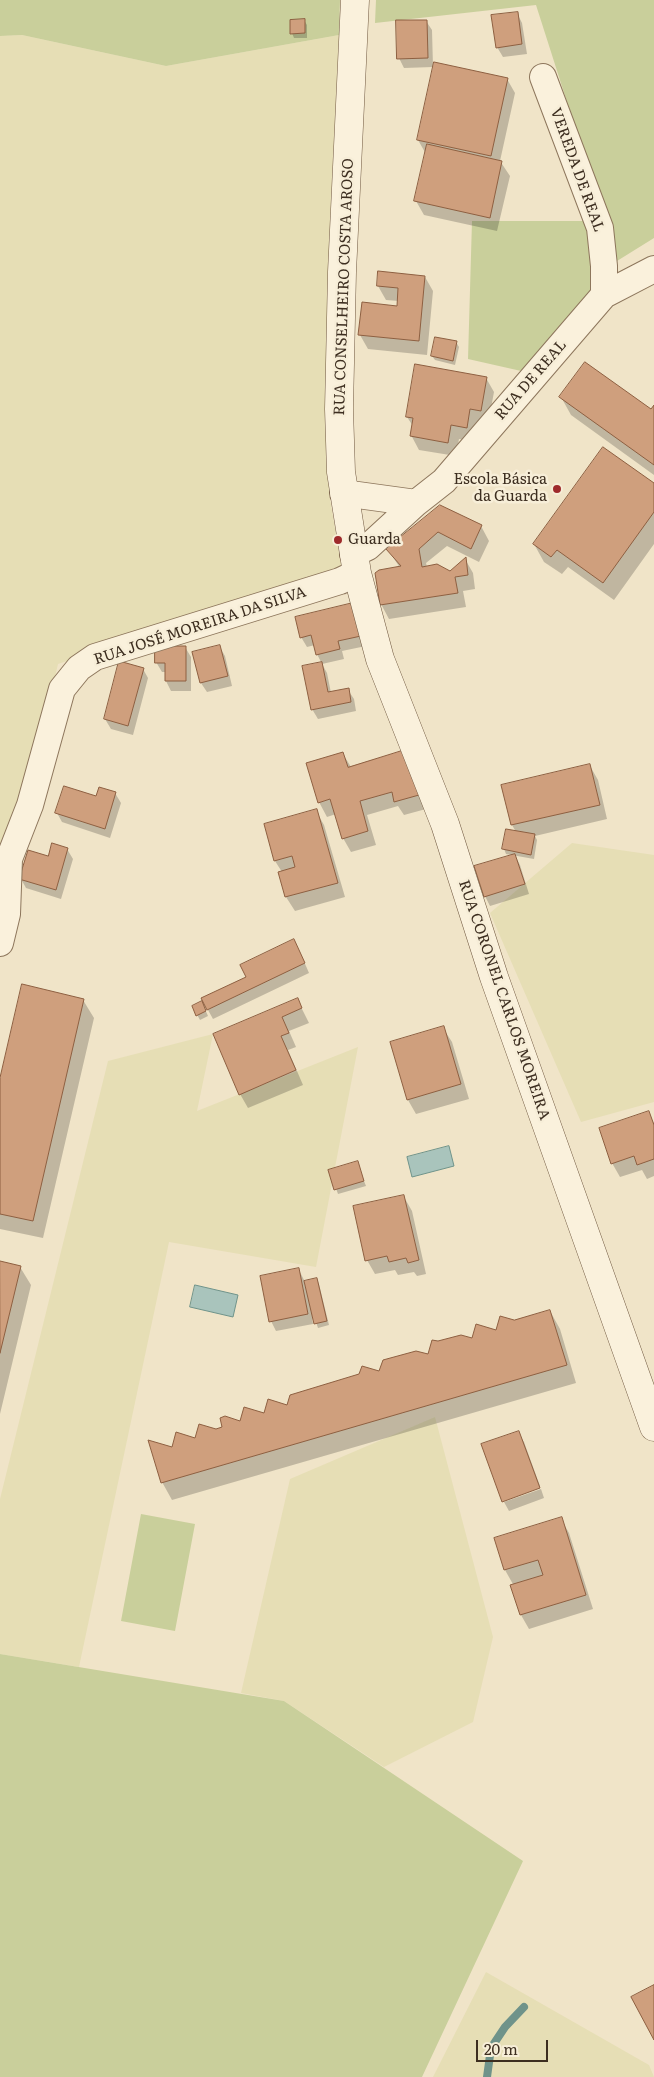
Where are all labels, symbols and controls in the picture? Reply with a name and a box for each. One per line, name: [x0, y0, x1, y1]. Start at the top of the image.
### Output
street label: VEREDA DE REAL: [546, 105, 608, 235]
street label: RUA CONSELHEIRO COSTA AROSO: [331, 158, 357, 416]
street label: RUA DE REAL: [491, 336, 571, 424]
place label: Escola Básica da Guarda: [453, 471, 547, 506]
marker: Escola Básica da Guarda: [551, 483, 563, 495]
place label: Guarda: [348, 531, 401, 549]
marker: Guarda: [332, 534, 344, 546]
street label: RUA JOSÉ MOREIRA DA SILVA: [92, 583, 308, 669]
street label: RUA CORONEL CARLOS MOREIRA: [454, 878, 554, 1122]
scale bar: [479, 2030, 552, 2062]
text: 20 m: [484, 2037, 518, 2060]

